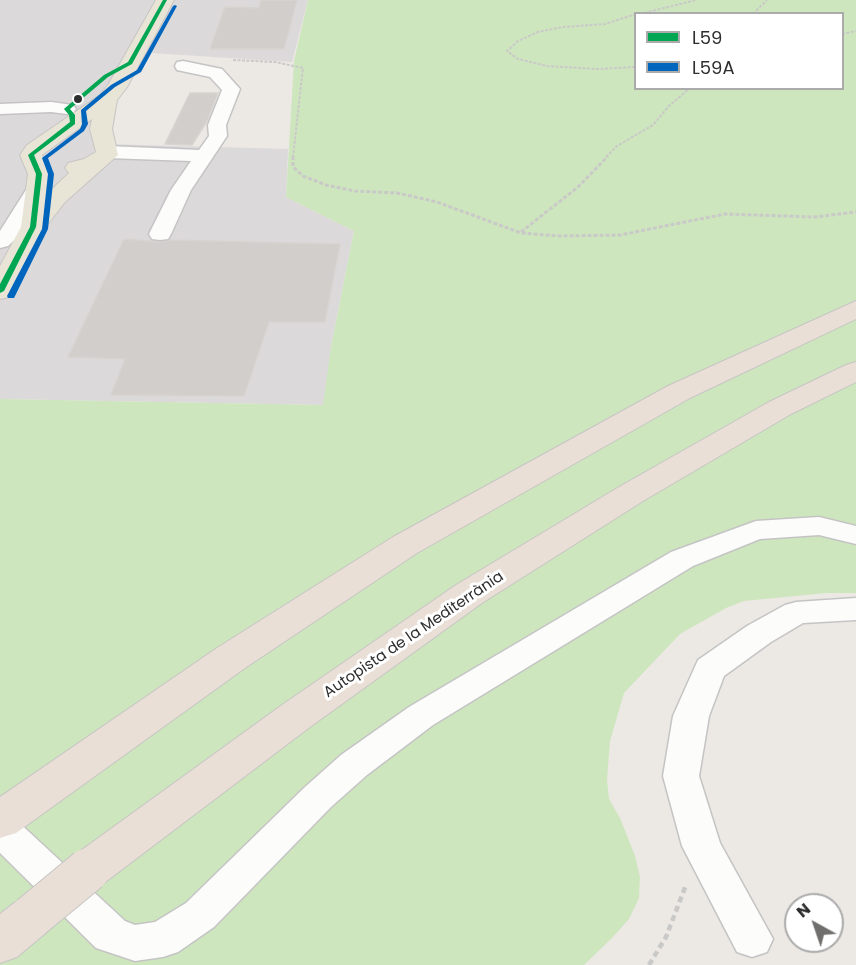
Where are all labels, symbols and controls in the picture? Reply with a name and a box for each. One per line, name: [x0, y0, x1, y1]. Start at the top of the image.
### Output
legend: [634, 12, 844, 90]
text: L59: [692, 25, 722, 50]
text: L59A: [692, 55, 735, 80]
unlabelled marker: [72, 93, 84, 105]
street label: Autopista de la Mediterrània: [321, 568, 507, 702]
north arrow: [784, 893, 844, 953]
text: N: [791, 898, 815, 923]

